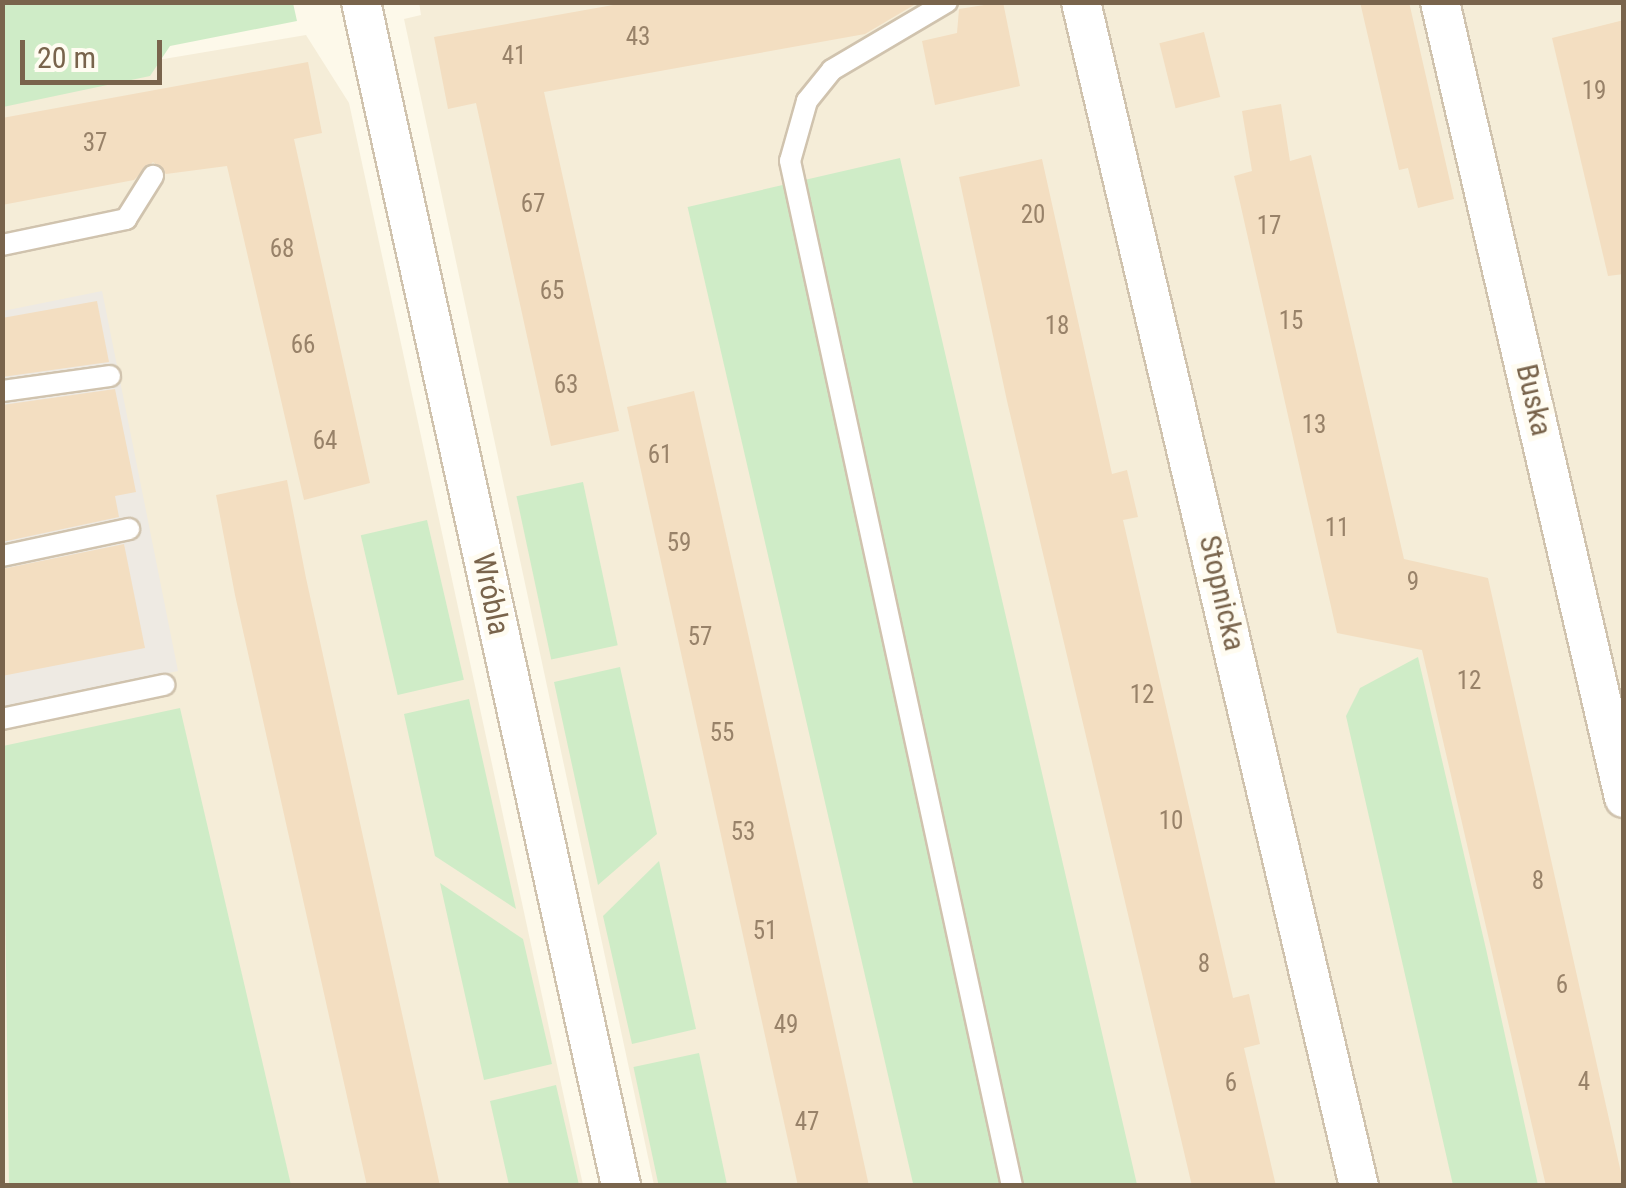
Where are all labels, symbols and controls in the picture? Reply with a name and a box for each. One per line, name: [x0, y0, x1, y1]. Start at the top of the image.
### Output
scale bar: [25, 20, 168, 82]
house number: 43: [626, 22, 650, 52]
text: 20 m: [37, 40, 96, 75]
house number: 41: [502, 41, 526, 71]
house number: 19: [1582, 76, 1606, 106]
house number: 37: [83, 128, 107, 158]
house number: 67: [521, 189, 545, 219]
house number: 20: [1021, 200, 1045, 230]
house number: 17: [1257, 211, 1281, 241]
house number: 68: [270, 234, 294, 264]
house number: 65: [540, 276, 564, 306]
house number: 15: [1279, 306, 1303, 336]
house number: 18: [1045, 311, 1069, 341]
house number: 66: [291, 330, 315, 360]
street label: Buska: [1508, 361, 1560, 439]
house number: 63: [554, 370, 578, 400]
house number: 13: [1302, 410, 1326, 440]
house number: 64: [313, 426, 337, 456]
house number: 61: [648, 440, 672, 470]
house number: 11: [1325, 513, 1349, 543]
house number: 59: [667, 528, 691, 558]
street label: Stopnicka: [1191, 532, 1253, 654]
street label: Wróbla: [465, 550, 517, 638]
house number: 9: [1407, 567, 1419, 597]
house number: 57: [688, 622, 712, 652]
house number: 12: [1457, 666, 1481, 696]
house number: 12: [1130, 680, 1154, 710]
house number: 55: [710, 718, 734, 748]
house number: 10: [1159, 806, 1183, 836]
house number: 53: [731, 817, 755, 847]
house number: 8: [1532, 866, 1544, 896]
house number: 51: [753, 916, 777, 946]
house number: 8: [1198, 949, 1210, 979]
house number: 6: [1556, 970, 1568, 1000]
house number: 49: [774, 1010, 798, 1040]
house number: 4: [1578, 1067, 1590, 1097]
house number: 6: [1225, 1068, 1237, 1098]
house number: 47: [795, 1107, 819, 1137]

